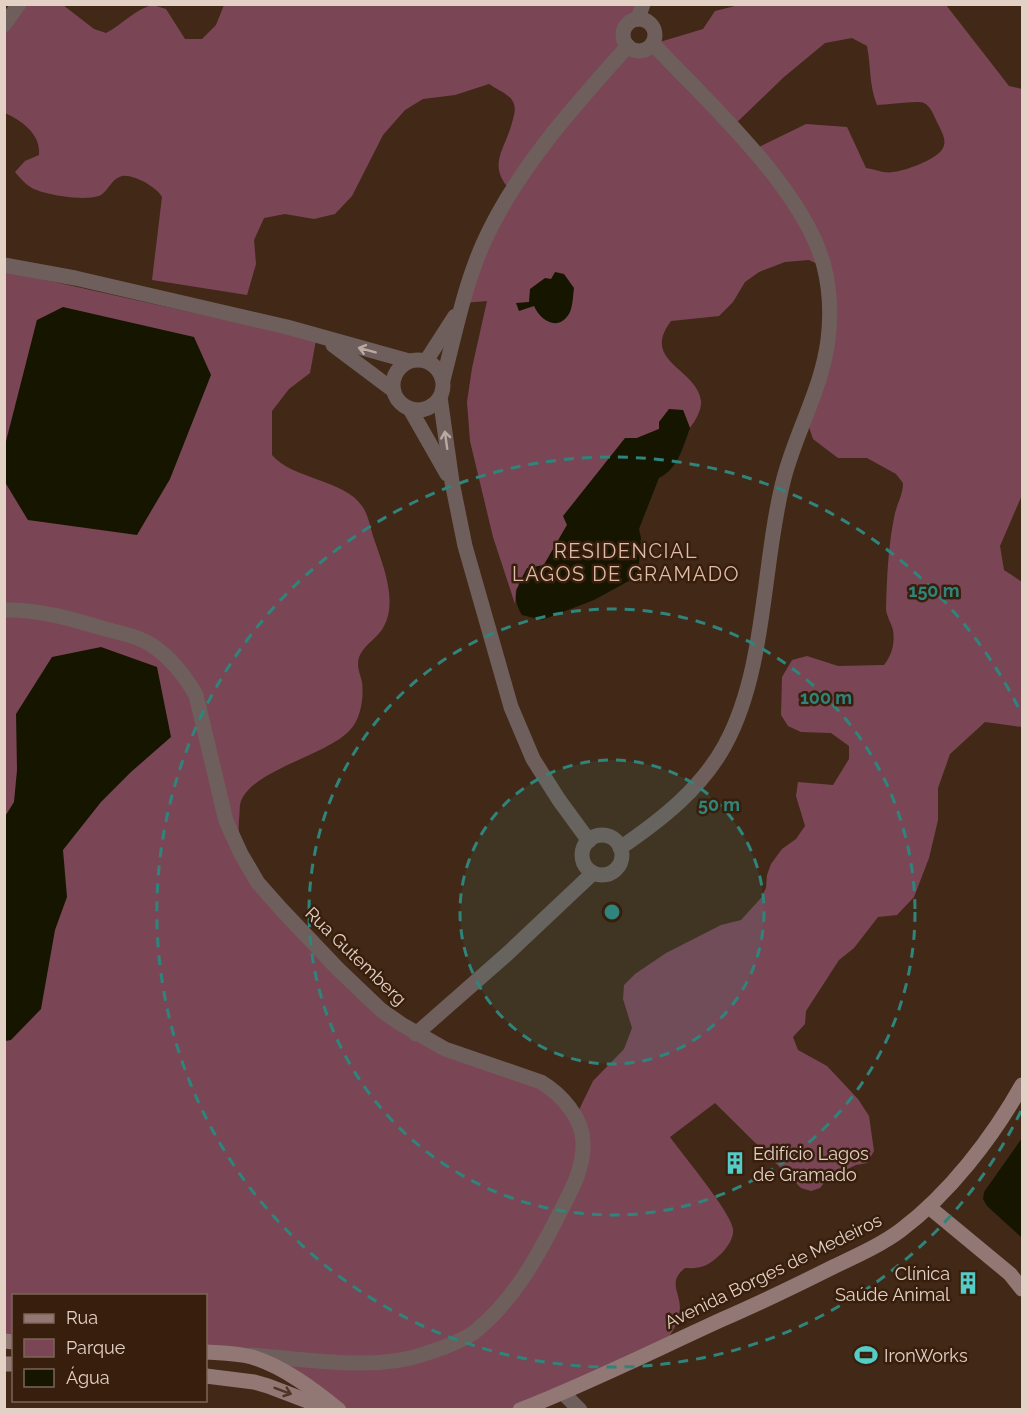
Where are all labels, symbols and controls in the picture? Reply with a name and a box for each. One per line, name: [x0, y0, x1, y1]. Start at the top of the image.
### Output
one-way arrow: [358, 344, 377, 355]
one-way arrow: [441, 430, 452, 450]
district label: RESIDENCIAL LAGOS DE GRAMADO: [512, 539, 740, 586]
text: 150 m: [909, 580, 960, 601]
text: 100 m: [800, 687, 852, 708]
text: 50 m: [698, 794, 740, 815]
centre of rings: [602, 902, 622, 922]
street label: Rua Gutemberg: [301, 903, 411, 1009]
place label: Edifício Lagos de Gramado: [753, 1143, 869, 1185]
building icon: Edifício Lagos de Gramado: [722, 1150, 748, 1176]
street label: Avenida Borges de Medeiros: [661, 1209, 885, 1333]
place label: Clínica Saúde Animal: [835, 1263, 950, 1305]
building icon: Clínica Saúde Animal: [955, 1270, 981, 1296]
legend: [12, 1294, 207, 1402]
text: Rua: [66, 1307, 98, 1328]
text: Parque: [66, 1337, 126, 1358]
sports icon: IronWorks: [853, 1342, 879, 1368]
place label: IronWorks: [884, 1345, 968, 1366]
text: Água: [66, 1366, 110, 1388]
one-way arrow: [273, 1387, 292, 1398]

